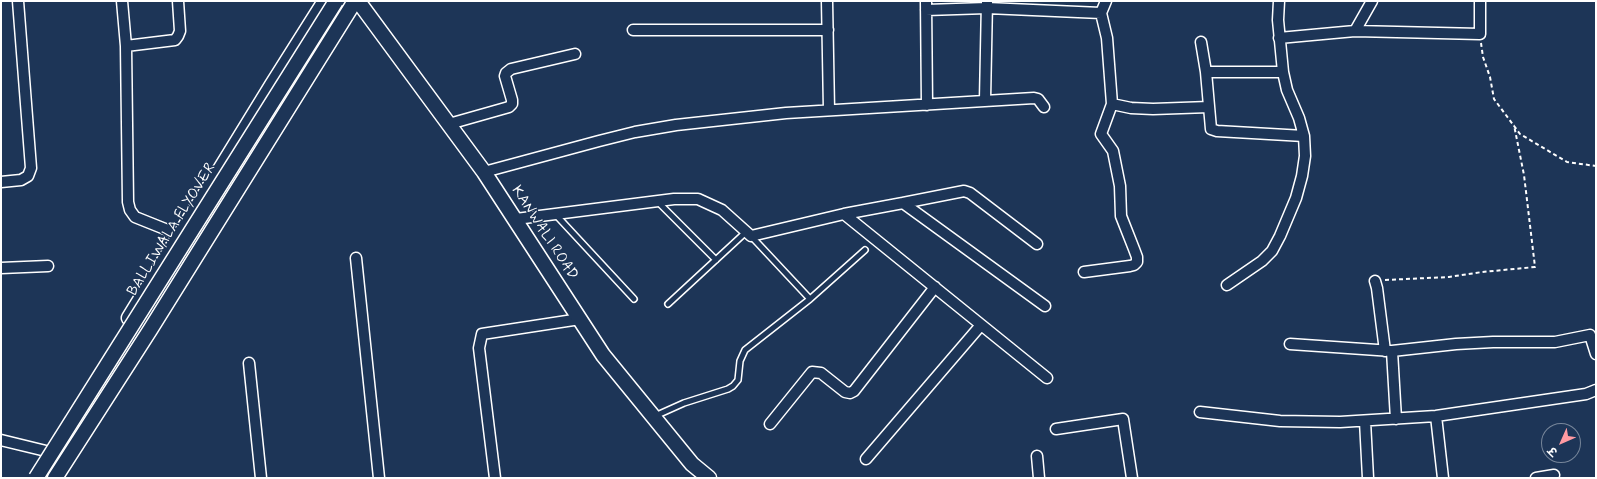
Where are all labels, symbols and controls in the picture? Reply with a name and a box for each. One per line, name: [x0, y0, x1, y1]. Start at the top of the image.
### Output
street label: BALLIWALA FLYOVER: [124, 160, 220, 300]
street label: KANWALI ROAD: [507, 183, 581, 283]
north arrow: [1541, 423, 1581, 463]
text: उ: [1546, 443, 1561, 458]

